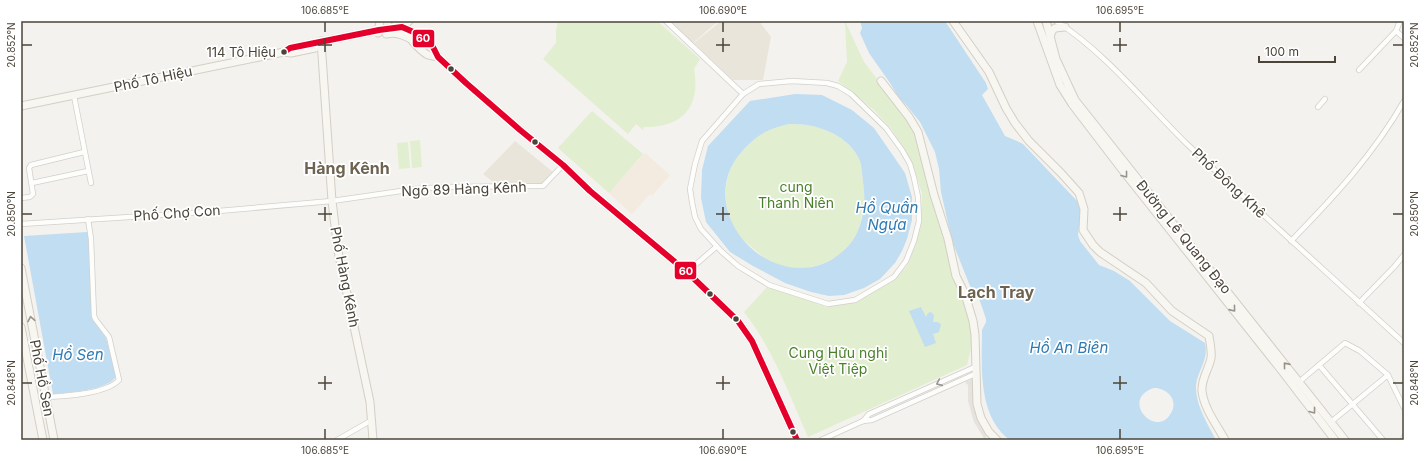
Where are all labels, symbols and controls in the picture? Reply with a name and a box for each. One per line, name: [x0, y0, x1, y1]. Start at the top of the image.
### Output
text: 106.685°E: [301, 4, 349, 16]
text: 106.690°E: [699, 4, 747, 16]
text: 106.695°E: [1096, 4, 1144, 16]
text: 20.852°N: [5, 22, 17, 68]
text: 20.852°N: [1408, 22, 1420, 68]
line badge: 60: [412, 29, 435, 48]
text: 60: [416, 31, 430, 45]
scale bar: [1259, 38, 1335, 64]
place label: 114 Tô Hiệu: [206, 44, 276, 60]
text: 100 m: [1265, 44, 1299, 59]
marker: 114 Tô Hiệu: [279, 47, 289, 57]
street label: Phố Tô Hiệu: [112, 62, 194, 95]
unlabelled marker: [446, 64, 456, 74]
unlabelled marker: [530, 137, 540, 147]
street label: Phố Đông Khê: [1189, 144, 1270, 221]
district label: Hàng Kênh: [304, 158, 390, 178]
one-way arrow: [1121, 170, 1128, 177]
street label: Đường Lê Quang Đạo: [1133, 176, 1236, 297]
street label: Ngõ 89 Hàng Kênh: [401, 178, 527, 199]
park label: cung Thanh Niên: [758, 178, 834, 211]
text: 20.850°N: [5, 191, 17, 237]
text: 20.850°N: [1408, 191, 1420, 237]
water label: Hồ Quần Ngựa: [856, 198, 919, 234]
street label: Phố Chợ Con: [133, 201, 221, 224]
street label: Phố Hàng Kênh: [327, 225, 364, 329]
line badge: 60: [674, 261, 697, 280]
text: 60: [679, 264, 693, 278]
district label: Lạch Tray: [958, 282, 1034, 302]
unlabelled marker: [705, 289, 715, 299]
one-way arrow: [1228, 305, 1235, 312]
unlabelled marker: [731, 314, 741, 324]
one-way arrow: [28, 316, 36, 322]
street label: Phố Hồ Sen: [27, 338, 58, 418]
water label: Hồ An Biên: [1030, 338, 1109, 357]
park label: Cung Hữu nghị Việt Tiệp: [788, 344, 888, 377]
water label: Hồ Sen: [52, 345, 104, 364]
text: 20.848°N: [5, 360, 17, 406]
text: 20.848°N: [1408, 360, 1420, 406]
one-way arrow: [1284, 363, 1291, 370]
one-way arrow: [936, 378, 943, 386]
one-way arrow: [1308, 407, 1315, 414]
unlabelled marker: [788, 427, 798, 437]
text: 106.685°E: [301, 444, 349, 456]
text: 106.690°E: [699, 444, 747, 456]
text: 106.695°E: [1096, 444, 1144, 456]

